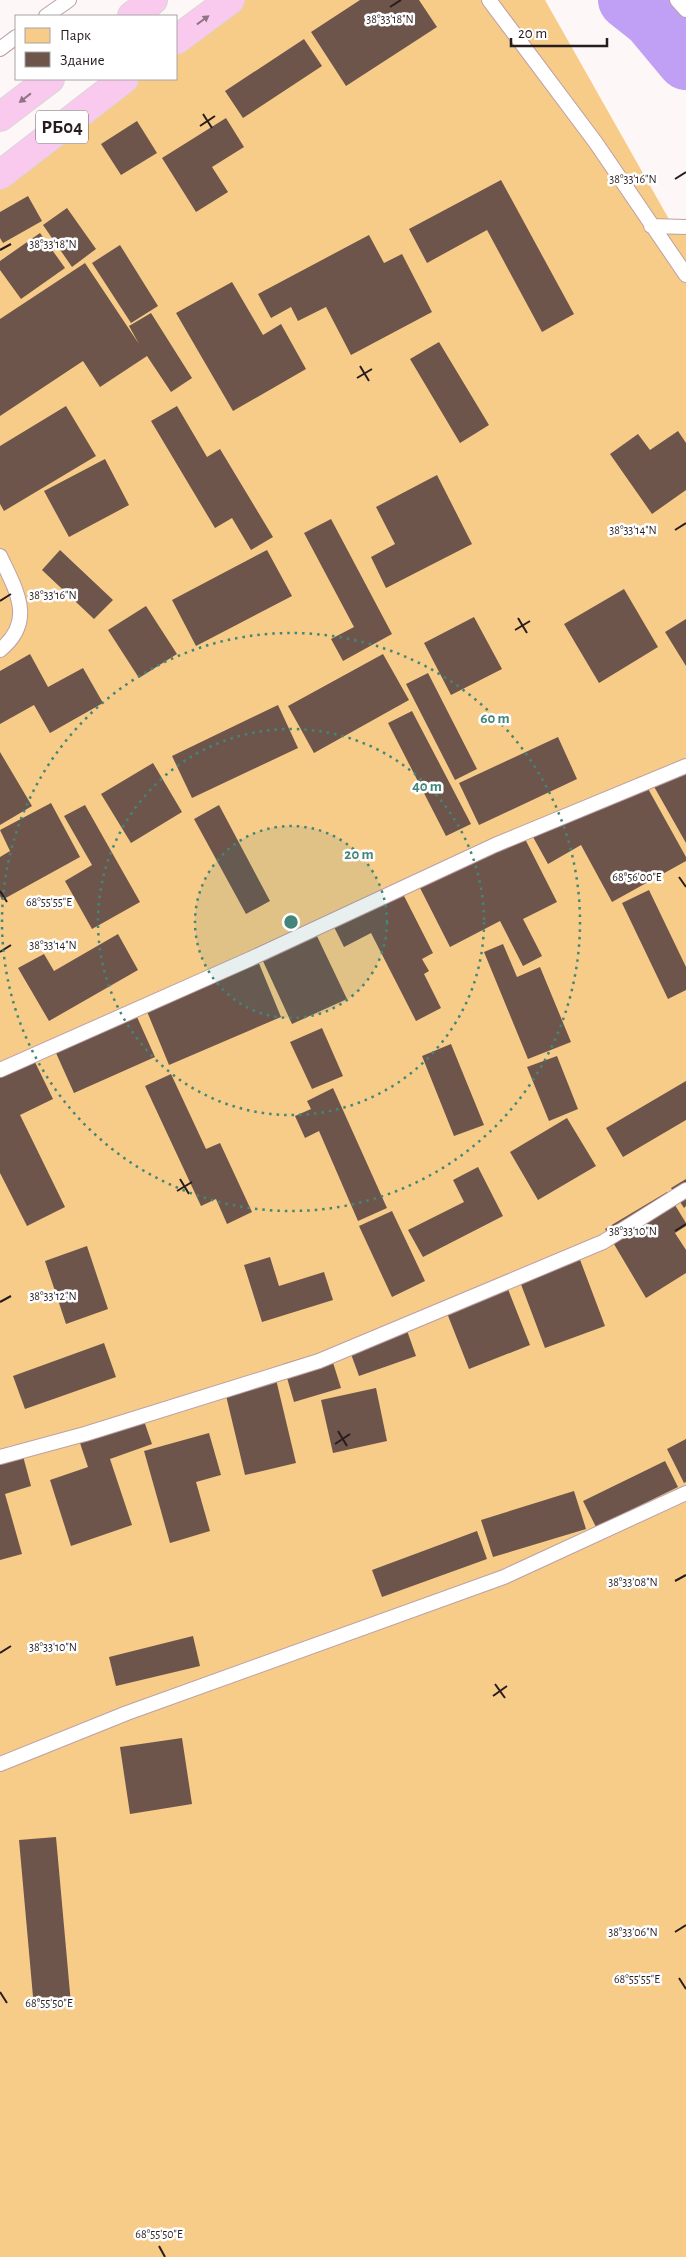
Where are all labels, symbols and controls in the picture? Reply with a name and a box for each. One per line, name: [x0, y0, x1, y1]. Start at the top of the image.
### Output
text: 38°33'18"N: [366, 13, 414, 25]
legend: [15, 15, 178, 80]
one-way arrow: [196, 15, 210, 25]
scale bar: [511, 15, 607, 47]
text: 20 m: [518, 26, 547, 41]
text: Парк: [60, 28, 91, 43]
text: Здание: [60, 53, 105, 68]
one-way arrow: [18, 93, 32, 103]
road number: РБ04: [36, 110, 88, 144]
text: 38°33'16"N: [609, 173, 657, 185]
text: 38°33'18"N: [29, 238, 77, 250]
text: 38°33'14"N: [609, 524, 657, 536]
text: 38°33'16"N: [29, 589, 77, 601]
text: 60 m: [480, 711, 510, 726]
text: 40 m: [412, 779, 442, 794]
text: 20 m: [344, 847, 374, 862]
text: 68°56'00"E: [612, 871, 662, 883]
text: 68°55'55"E: [26, 896, 72, 908]
centre of rings: [282, 913, 300, 931]
text: 38°33'14"N: [29, 939, 77, 951]
text: 38°33'10"N: [609, 1225, 657, 1237]
text: 38°33'12"N: [29, 1290, 77, 1302]
text: 38°33'08"N: [608, 1576, 658, 1588]
text: 38°33'10"N: [29, 1641, 77, 1653]
text: 38°33'06"N: [608, 1926, 658, 1938]
text: 68°55'55"E: [614, 1973, 660, 1985]
text: 68°55'50"E: [25, 1997, 73, 2009]
text: 68°55'50"E: [135, 2228, 183, 2240]

